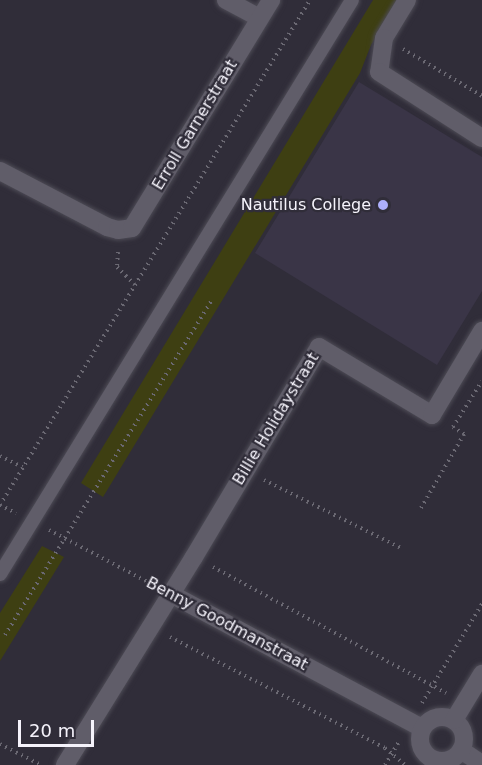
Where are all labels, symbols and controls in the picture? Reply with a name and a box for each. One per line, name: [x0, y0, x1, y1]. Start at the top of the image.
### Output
street label: Erroll Garnerstraat: [149, 56, 241, 194]
place label: Nautilus College: [241, 195, 371, 215]
marker: Nautilus College: [376, 198, 390, 212]
street label: Billie Holidaystraat: [229, 349, 323, 489]
street label: Benny Goodmanstraat: [143, 573, 311, 675]
scale bar: [21, 708, 98, 746]
text: 20 m: [29, 720, 75, 741]

